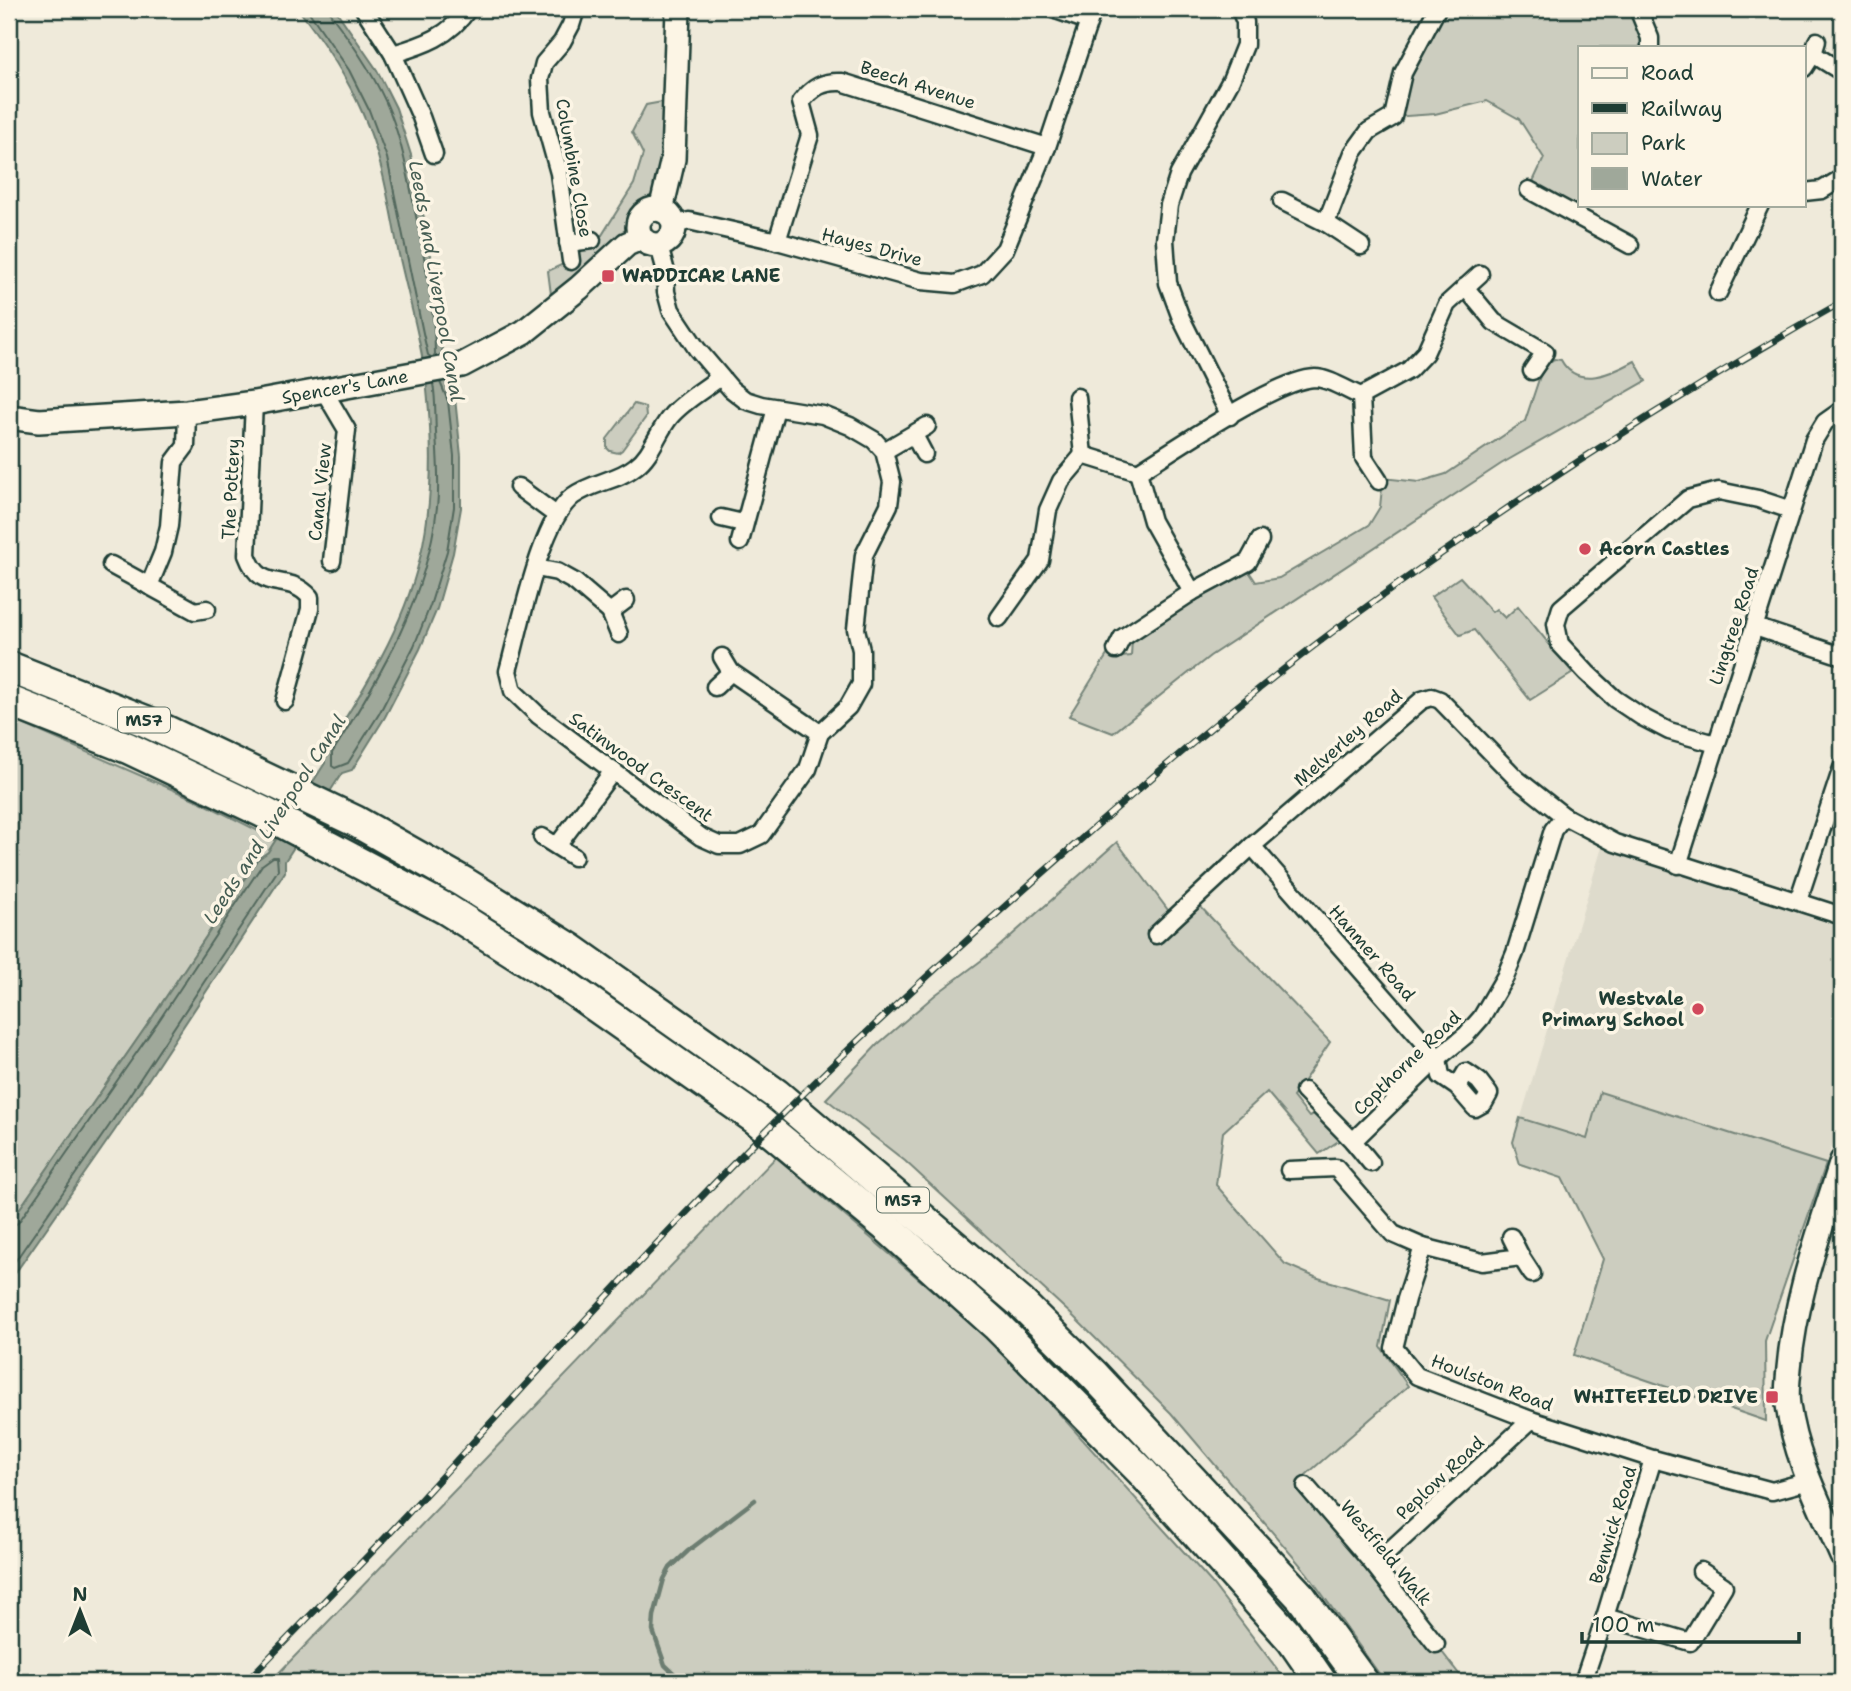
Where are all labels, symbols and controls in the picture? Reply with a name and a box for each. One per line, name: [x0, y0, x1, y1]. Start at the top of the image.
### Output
legend: [1578, 46, 1806, 206]
street label: Beech Avenue: [857, 55, 979, 115]
text: Road: [1641, 59, 1694, 87]
text: Railway: [1641, 95, 1723, 123]
street label: Columbine Close: [550, 97, 598, 239]
text: Park: [1641, 129, 1686, 157]
water label: Leeds and Liverpool Canal: [403, 158, 470, 404]
text: Water: [1641, 165, 1703, 193]
street label: Hayes Drive: [819, 222, 925, 272]
place label: WADDICAR LANE: [622, 264, 781, 288]
marker: WADDICAR LANE: [600, 268, 616, 284]
street label: Spencer's Lane: [280, 364, 410, 410]
street label: The Pottery: [216, 438, 246, 540]
street label: Canal View: [303, 442, 337, 542]
place label: Acorn Castles: [1599, 537, 1729, 561]
marker: Acorn Castles: [1577, 541, 1593, 557]
street label: Lingtree Road: [1704, 564, 1764, 688]
street label: Melverley Road: [1289, 684, 1407, 792]
street label: Satinwood Crescent: [564, 707, 718, 828]
road number: M57: [118, 708, 170, 733]
water label: Leeds and Liverpool Canal: [197, 710, 352, 929]
street label: Hanmer Road: [1323, 900, 1421, 1006]
place label: Westvale Primary School: [1542, 987, 1684, 1032]
marker: Westvale Primary School: [1690, 1001, 1706, 1017]
street label: Copthorne Road: [1348, 1005, 1466, 1121]
road number: M57: [877, 1188, 929, 1212]
street label: Houlston Road: [1427, 1349, 1557, 1417]
place label: WHITEFIELD DRIVE: [1574, 1385, 1758, 1409]
marker: WHITEFIELD DRIVE: [1764, 1389, 1780, 1405]
street label: Peplow Road: [1391, 1431, 1489, 1525]
street label: Benwick Road: [1584, 1463, 1642, 1587]
street label: Westfield Walk: [1335, 1495, 1437, 1611]
north arrow: [46, 1576, 116, 1646]
text: N: [72, 1582, 88, 1607]
scale bar: [1582, 1600, 1798, 1644]
text: 100 m: [1592, 1611, 1655, 1639]

